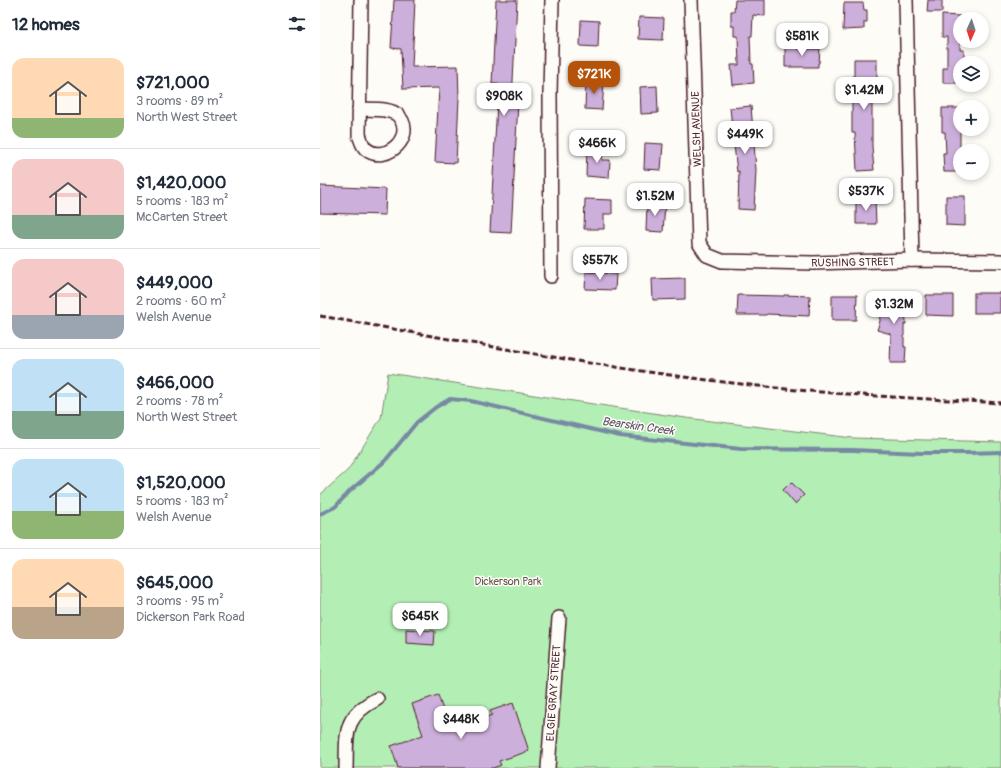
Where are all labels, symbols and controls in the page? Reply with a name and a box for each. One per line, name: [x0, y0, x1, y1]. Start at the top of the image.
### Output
north arrow: [953, 12, 989, 48]
map controls: [953, 12, 989, 180]
icon: filters: [286, 13, 308, 35]
text: 12 homes: [12, 14, 80, 35]
pin: $581K: [774, 23, 830, 57]
text: $581K: [785, 28, 819, 44]
button: layers: [953, 56, 989, 92]
pin: $721K: [566, 61, 622, 95]
text: $721K: [577, 66, 611, 82]
text: $721,000: [136, 72, 210, 93]
icon: home: [44, 74, 92, 122]
pin: $1.42M: [831, 77, 897, 111]
text: $1.42M: [844, 82, 884, 98]
pin: $908K: [476, 83, 532, 117]
text: $908K: [485, 88, 523, 104]
street label: WELSH AVENUE: [689, 91, 704, 167]
text: 3 rooms · 89 m²: [136, 93, 223, 109]
button: +: [953, 100, 989, 136]
text: North West Street: [136, 109, 237, 125]
pin: $449K: [717, 121, 773, 155]
text: $449K: [727, 126, 763, 142]
pin: $466K: [569, 130, 625, 164]
text: $466K: [578, 135, 616, 151]
button: −: [953, 144, 989, 180]
text: $1,420,000: [136, 172, 226, 193]
icon: home: [44, 175, 92, 223]
pin: $537K: [838, 178, 894, 212]
pin: $1.52M: [622, 183, 688, 217]
text: $537K: [848, 183, 884, 199]
text: $1.52M: [636, 188, 674, 204]
text: 5 rooms · 183 m²: [136, 193, 229, 209]
text: McCarten Street: [136, 209, 228, 225]
pin: $557K: [572, 247, 628, 281]
text: $557K: [582, 252, 618, 268]
street label: RUSHING STREET: [811, 255, 895, 270]
text: $449,000: [136, 272, 213, 293]
icon: home: [44, 275, 92, 323]
pin: $1.32M: [861, 291, 927, 325]
text: 2 rooms · 60 m²: [136, 293, 226, 309]
text: $1.32M: [875, 296, 913, 312]
text: Welsh Avenue: [136, 309, 211, 325]
text: $466,000: [136, 372, 214, 393]
icon: home: [44, 375, 92, 423]
text: 2 rooms · 78 m²: [136, 393, 223, 409]
text: North West Street: [136, 409, 237, 425]
water label: Bearskin Creek: [601, 414, 676, 439]
text: $1,520,000: [136, 472, 226, 493]
icon: home: [44, 475, 92, 523]
text: 5 rooms · 183 m²: [136, 493, 229, 509]
text: Welsh Avenue: [136, 509, 211, 525]
text: $645,000: [136, 572, 213, 593]
icon: home: [44, 575, 92, 623]
park label: Dickerson Park: [475, 575, 542, 588]
text: 3 rooms · 95 m²: [136, 593, 224, 609]
pin: $645K: [392, 603, 448, 637]
text: $645K: [401, 608, 439, 624]
text: Dickerson Park Road: [136, 609, 245, 625]
street label: ELGIE GRAY STREET: [544, 644, 563, 742]
pin: $448K: [433, 706, 489, 740]
text: $448K: [443, 711, 479, 727]

